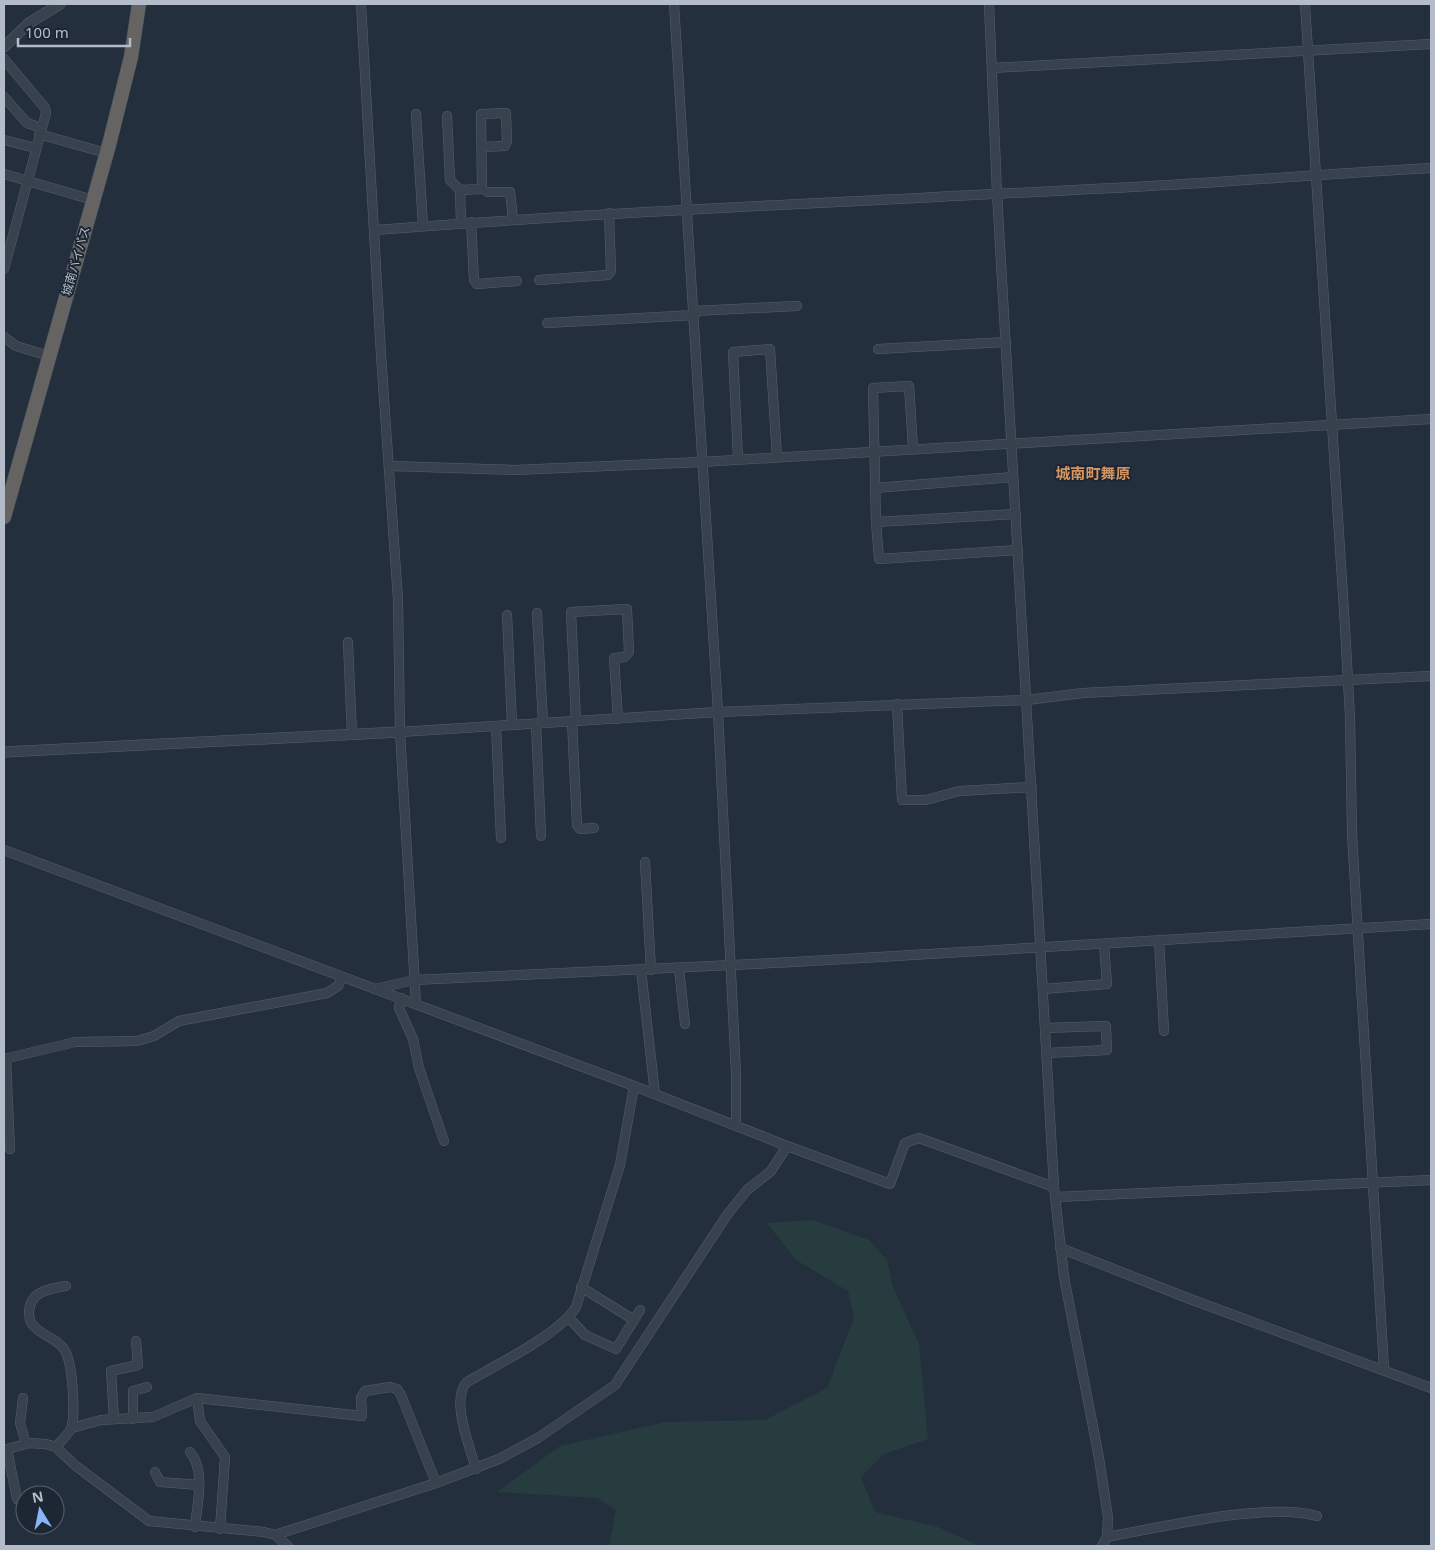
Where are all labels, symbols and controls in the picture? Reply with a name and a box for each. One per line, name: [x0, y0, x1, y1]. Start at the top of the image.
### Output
scale bar: [18, 15, 130, 47]
text: 100 m: [25, 22, 69, 42]
street label: 城南バイパス: [57, 224, 94, 298]
district label: 城南町舞原: [1055, 463, 1131, 483]
north arrow: [15, 1485, 65, 1535]
text: N: [30, 1486, 45, 1507]

